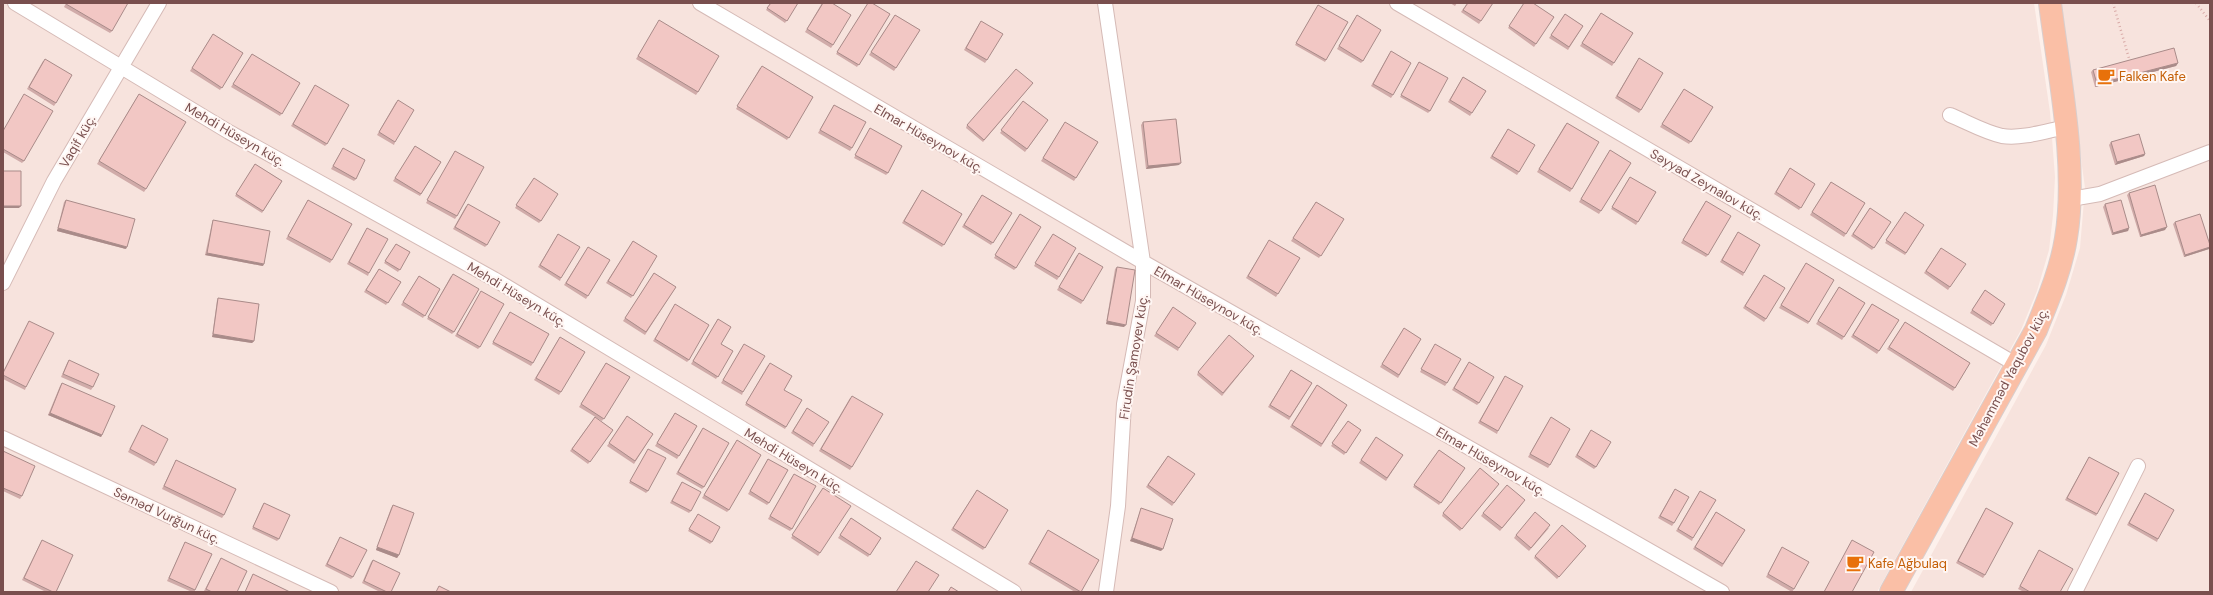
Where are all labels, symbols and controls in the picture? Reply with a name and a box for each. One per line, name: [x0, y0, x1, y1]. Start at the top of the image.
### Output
cafe icon: Falken Kafe: [2096, 66, 2116, 86]
place label: Falken Kafe: [2119, 68, 2186, 85]
street label: Mehdi Hüseyn küç.: [182, 99, 288, 170]
street label: Elmar Hüseynov küç.: [871, 100, 987, 177]
street label: Vaqif küç.: [56, 111, 100, 171]
street label: Səyyad Zeynalov küç.: [1647, 145, 1767, 224]
street label: Mehdi Hüseyn küç.: [464, 258, 570, 331]
street label: Elmar Hüseynov küç.: [1151, 262, 1267, 339]
street label: Firudin Şamoyev küç.: [1115, 293, 1152, 421]
street label: Məhəmməd Yaqubov küç.: [1965, 305, 2052, 449]
street label: Elmar Hüseynov küç.: [1433, 423, 1549, 500]
street label: Mehdi Hüseyn küç.: [741, 424, 847, 497]
street label: Səməd Vurğun küç.: [111, 483, 223, 548]
cafe icon: Kafe Ağbulaq: [1845, 553, 1865, 573]
place label: Kafe Ağbulaq: [1868, 555, 1947, 572]

